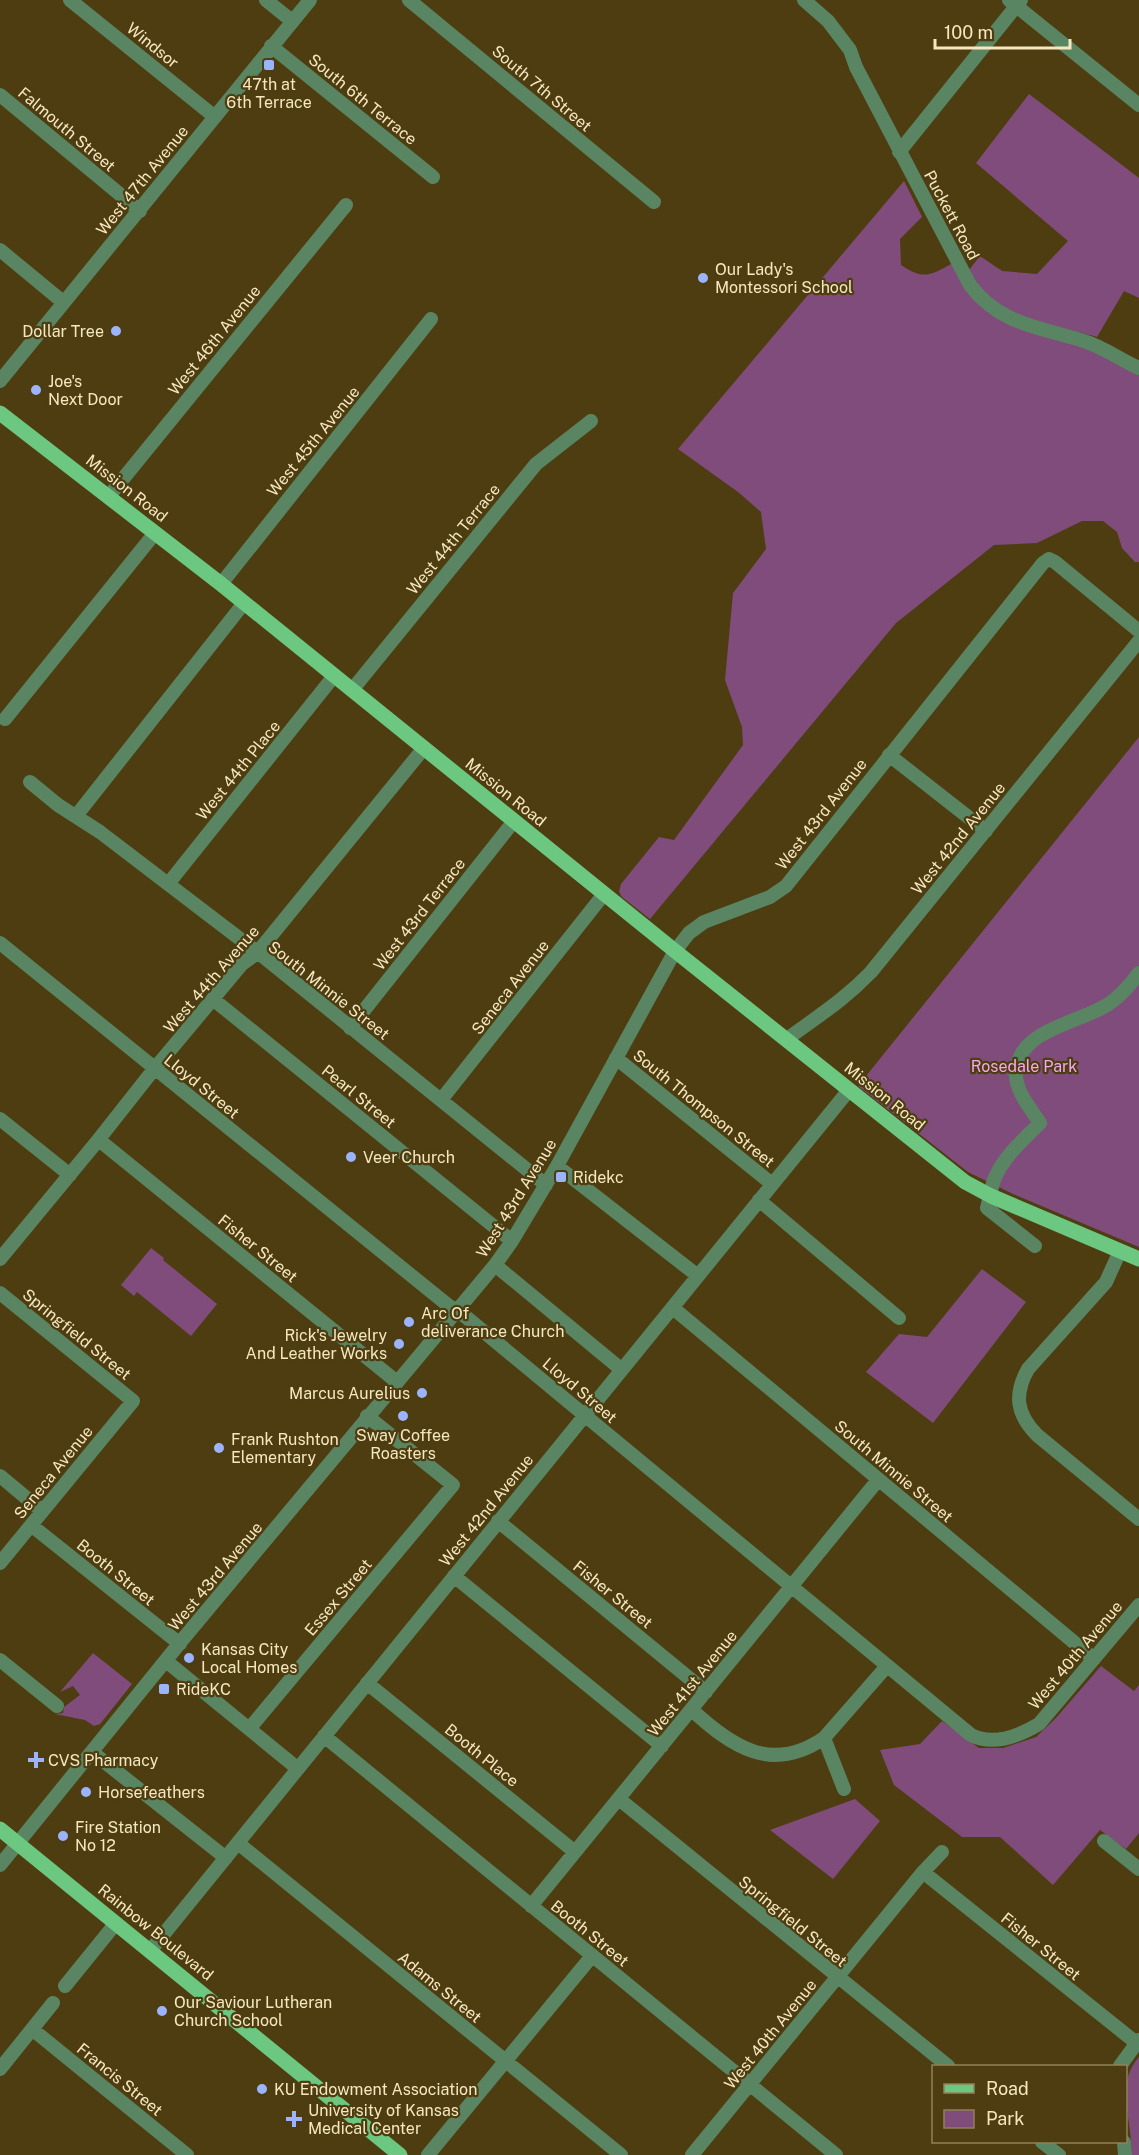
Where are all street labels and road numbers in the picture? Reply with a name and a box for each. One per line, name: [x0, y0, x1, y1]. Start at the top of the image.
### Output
street label: Windsor: [123, 19, 183, 72]
street label: South 7th Street: [488, 41, 595, 136]
street label: South 6th Terrace: [305, 50, 421, 149]
street label: Falmouth Street: [14, 83, 119, 176]
street label: West 47th Avenue: [92, 122, 192, 239]
street label: Puckett Road: [920, 167, 983, 263]
street label: West 46th Avenue: [164, 282, 265, 399]
street label: West 45th Avenue: [263, 382, 364, 500]
street label: Mission Road: [82, 451, 171, 526]
street label: West 44th Terrace: [403, 480, 504, 599]
street label: West 44th Place: [192, 717, 284, 824]
street label: Mission Road: [462, 754, 550, 831]
street label: West 43rd Avenue: [772, 755, 871, 874]
street label: West 42nd Avenue: [907, 778, 1009, 898]
street label: West 43rd Terrace: [370, 854, 469, 974]
street label: West 44th Avenue: [160, 922, 263, 1037]
street label: Seneca Avenue: [468, 936, 553, 1038]
street label: South Minnie Street: [264, 937, 393, 1044]
street label: South Thompson Street: [629, 1045, 778, 1171]
street label: Lloyd Street: [160, 1050, 243, 1122]
street label: Mission Road: [841, 1058, 929, 1135]
street label: Pearl Street: [318, 1061, 399, 1132]
street label: West 43rd Avenue: [472, 1135, 561, 1261]
street label: Fisher Street: [214, 1211, 301, 1286]
street label: Springfield Street: [19, 1285, 135, 1384]
street label: Lloyd Street: [539, 1354, 621, 1427]
street label: South Minnie Street: [831, 1416, 957, 1526]
street label: Seneca Avenue: [10, 1422, 97, 1523]
street label: West 42nd Avenue: [435, 1450, 537, 1570]
street label: West 43rd Avenue: [164, 1518, 266, 1635]
street label: Booth Street: [73, 1535, 158, 1610]
street label: Essex Street: [301, 1555, 376, 1639]
street label: Fisher Street: [569, 1557, 656, 1632]
street label: West 40th Avenue: [1024, 1597, 1126, 1713]
street label: West 41st Avenue: [644, 1626, 741, 1740]
street label: Booth Place: [441, 1720, 522, 1791]
street label: Springfield Street: [735, 1872, 851, 1971]
street label: Rainbow Boulevard: [94, 1880, 217, 1985]
street label: Booth Street: [547, 1896, 632, 1971]
street label: Fisher Street: [997, 1909, 1084, 1984]
street label: Adams Street: [394, 1948, 485, 2027]
street label: West 40th Avenue: [720, 1976, 820, 2093]
street label: Francis Street: [73, 2039, 166, 2120]

